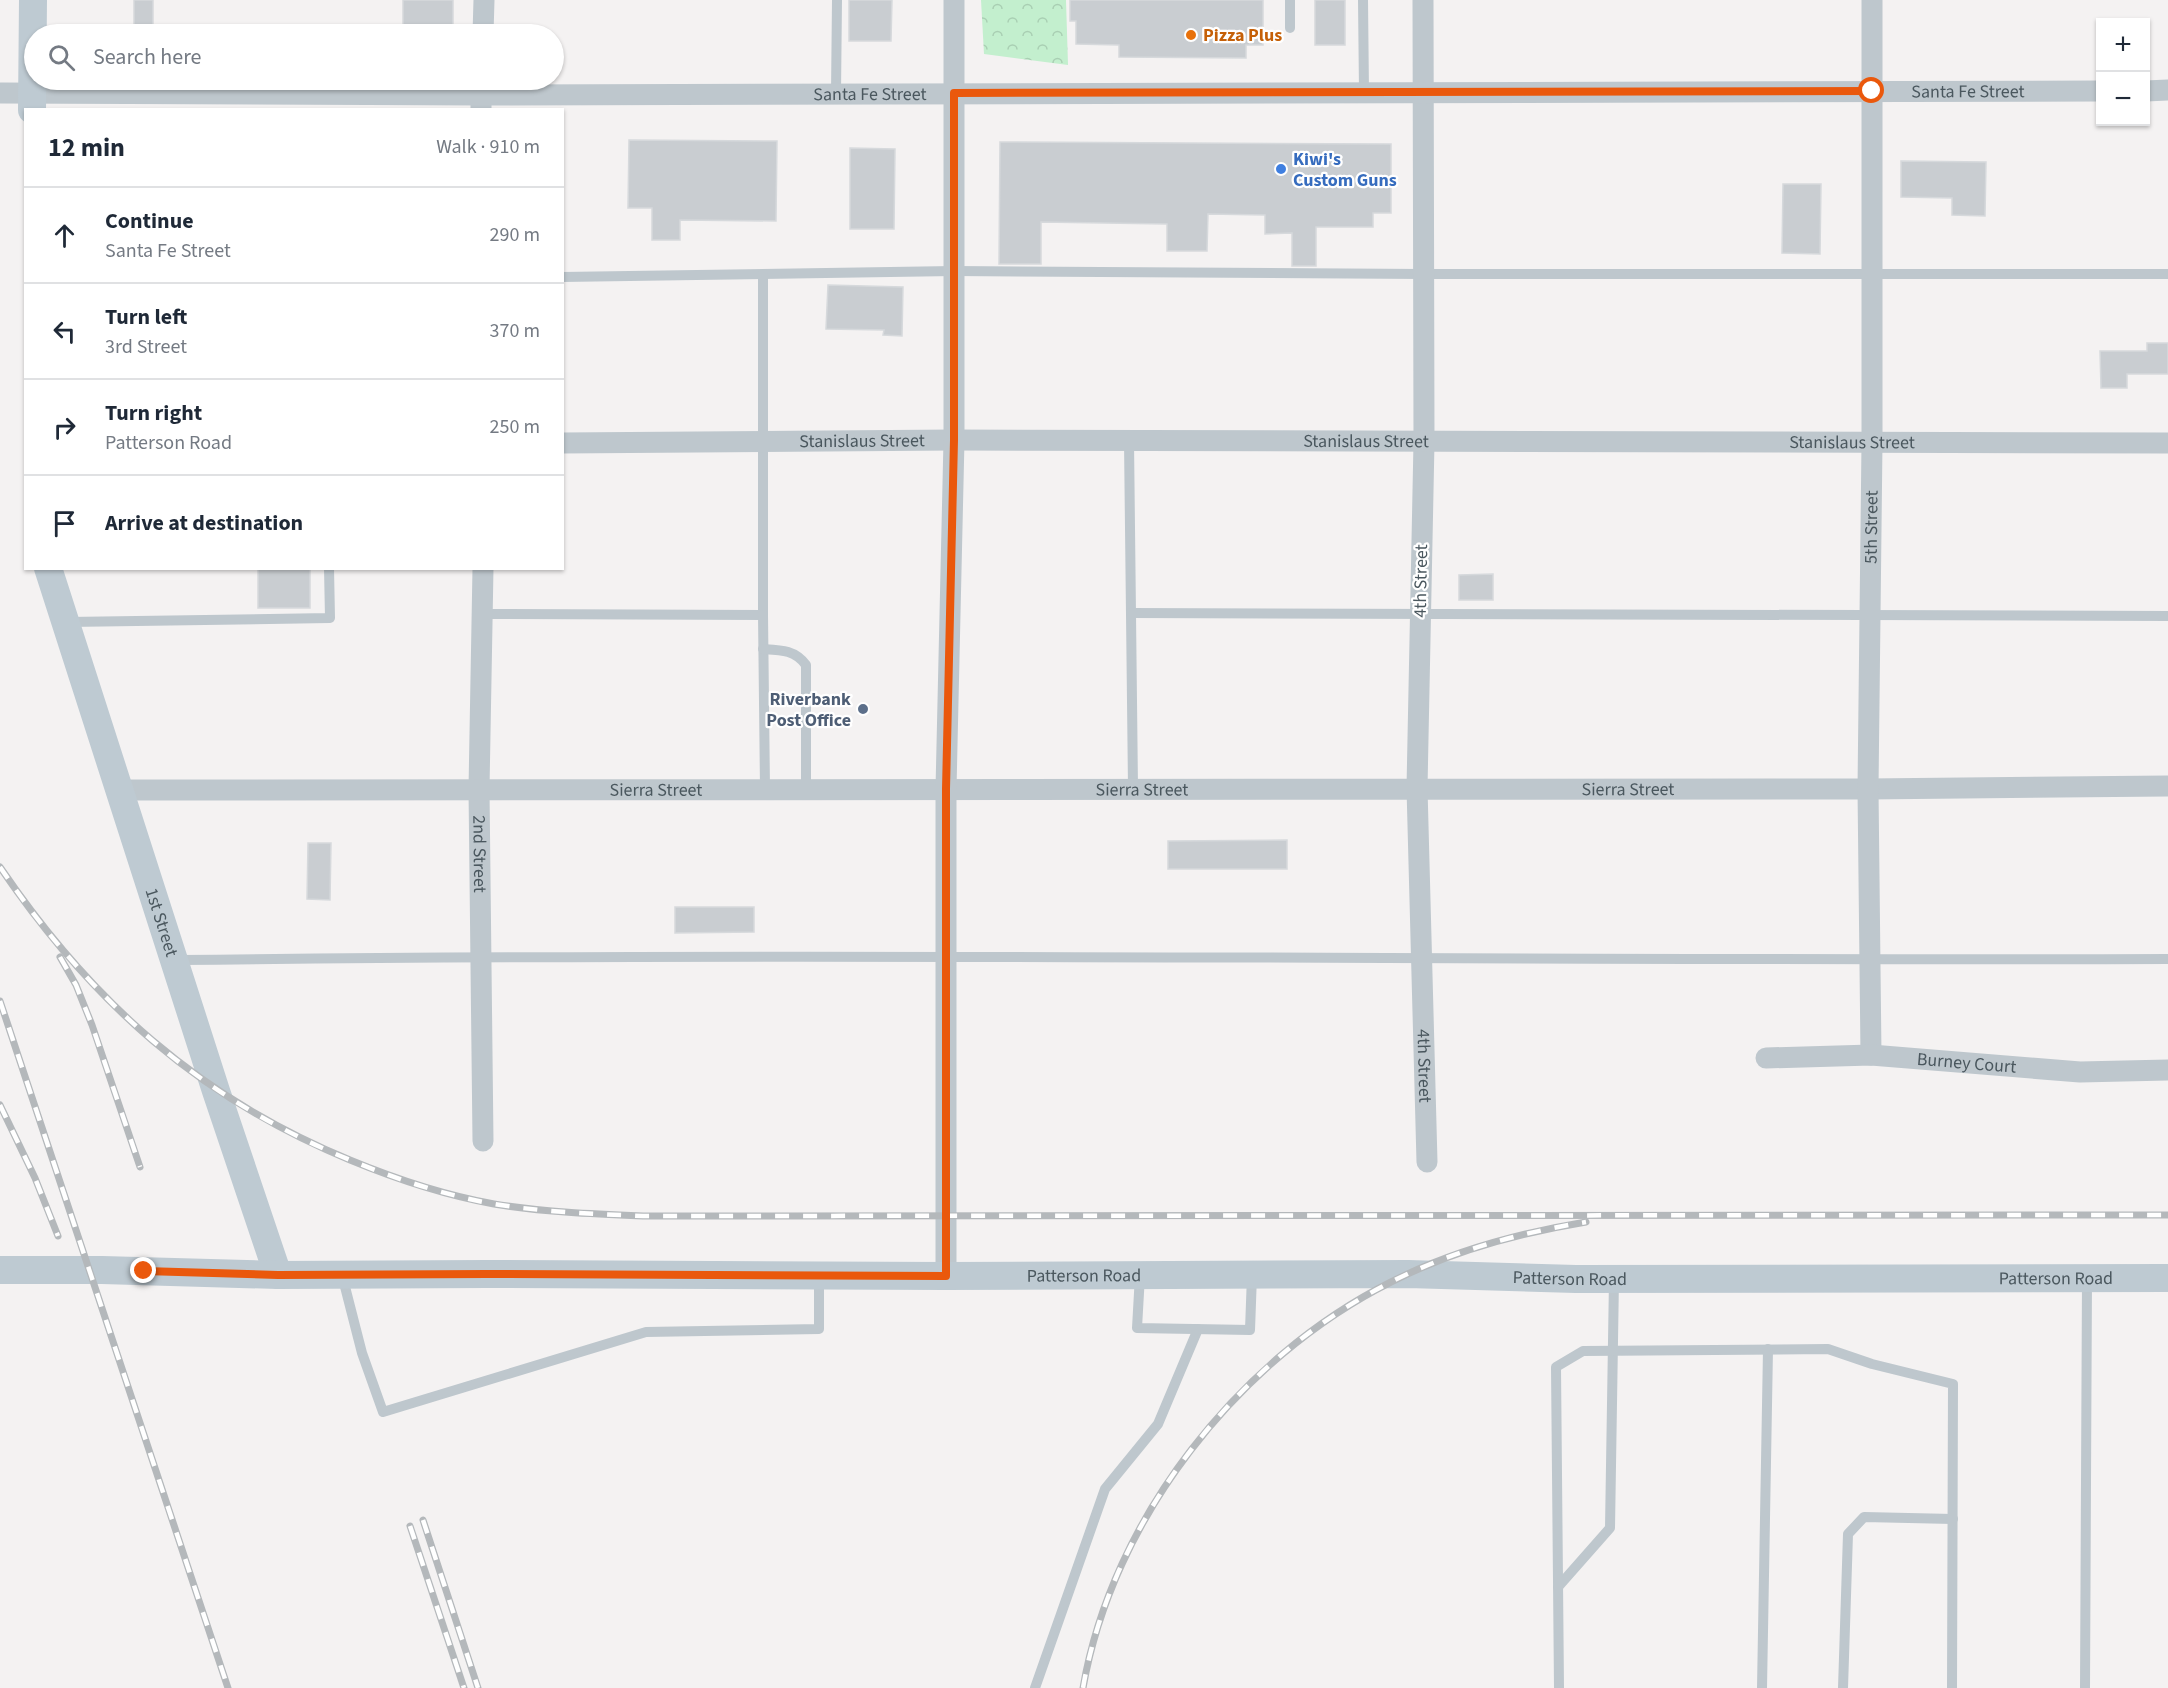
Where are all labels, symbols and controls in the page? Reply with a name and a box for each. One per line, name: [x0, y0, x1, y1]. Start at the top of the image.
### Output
map controls: [2096, 18, 2150, 126]
button: +: [2096, 18, 2150, 72]
place label: Pizza Plus: [1203, 23, 1282, 48]
search box: [24, 24, 564, 90]
marker: Pizza Plus: [1184, 28, 1198, 42]
icon: search: [45, 41, 78, 74]
text: Search here: [93, 41, 201, 73]
button: −: [2096, 72, 2150, 126]
route start: [1858, 77, 1884, 103]
street label: Santa Fe Street: [1911, 79, 2025, 104]
street label: Santa Fe Street: [813, 81, 927, 107]
text: 12 min: [48, 129, 125, 166]
text: Walk · 910 m: [436, 133, 540, 161]
place label: Kiwi's Custom Guns: [1293, 147, 1397, 193]
marker: Kiwi's Custom Guns: [1274, 162, 1288, 176]
text: Continue: [105, 205, 194, 237]
icon: ahead: [48, 219, 81, 252]
text: 290 m: [490, 221, 540, 249]
text: Santa Fe Street: [105, 237, 231, 265]
text: Turn left: [105, 301, 187, 333]
icon: left: [48, 315, 81, 348]
text: 370 m: [490, 317, 540, 345]
text: 3rd Street: [105, 333, 187, 361]
text: Turn right: [105, 397, 202, 429]
icon: right: [48, 411, 81, 444]
text: 250 m: [490, 413, 540, 441]
street label: Stanislaus Street: [799, 428, 925, 454]
street label: Stanislaus Street: [1303, 428, 1429, 454]
text: Patterson Road: [105, 429, 232, 457]
street label: Stanislaus Street: [1789, 430, 1915, 455]
street label: 5th Street: [1858, 490, 1884, 564]
icon: arrive: [48, 507, 81, 540]
text: Arrive at destination: [105, 507, 303, 539]
street label: 4th Street: [1408, 544, 1434, 618]
place label: Riverbank Post Office: [766, 687, 851, 733]
marker: Riverbank Post Office: [856, 702, 870, 716]
street label: Sierra Street: [610, 777, 702, 802]
street label: Sierra Street: [1096, 777, 1188, 802]
street label: Sierra Street: [1582, 777, 1674, 802]
street label: 2nd Street: [467, 815, 493, 893]
street label: 1st Street: [139, 885, 185, 960]
street label: 4th Street: [1411, 1029, 1438, 1103]
street label: Burney Court: [1916, 1046, 2017, 1079]
route end: [130, 1257, 156, 1283]
street label: Patterson Road: [1027, 1263, 1141, 1288]
street label: Patterson Road: [1512, 1265, 1627, 1292]
street label: Patterson Road: [1999, 1266, 2113, 1291]

